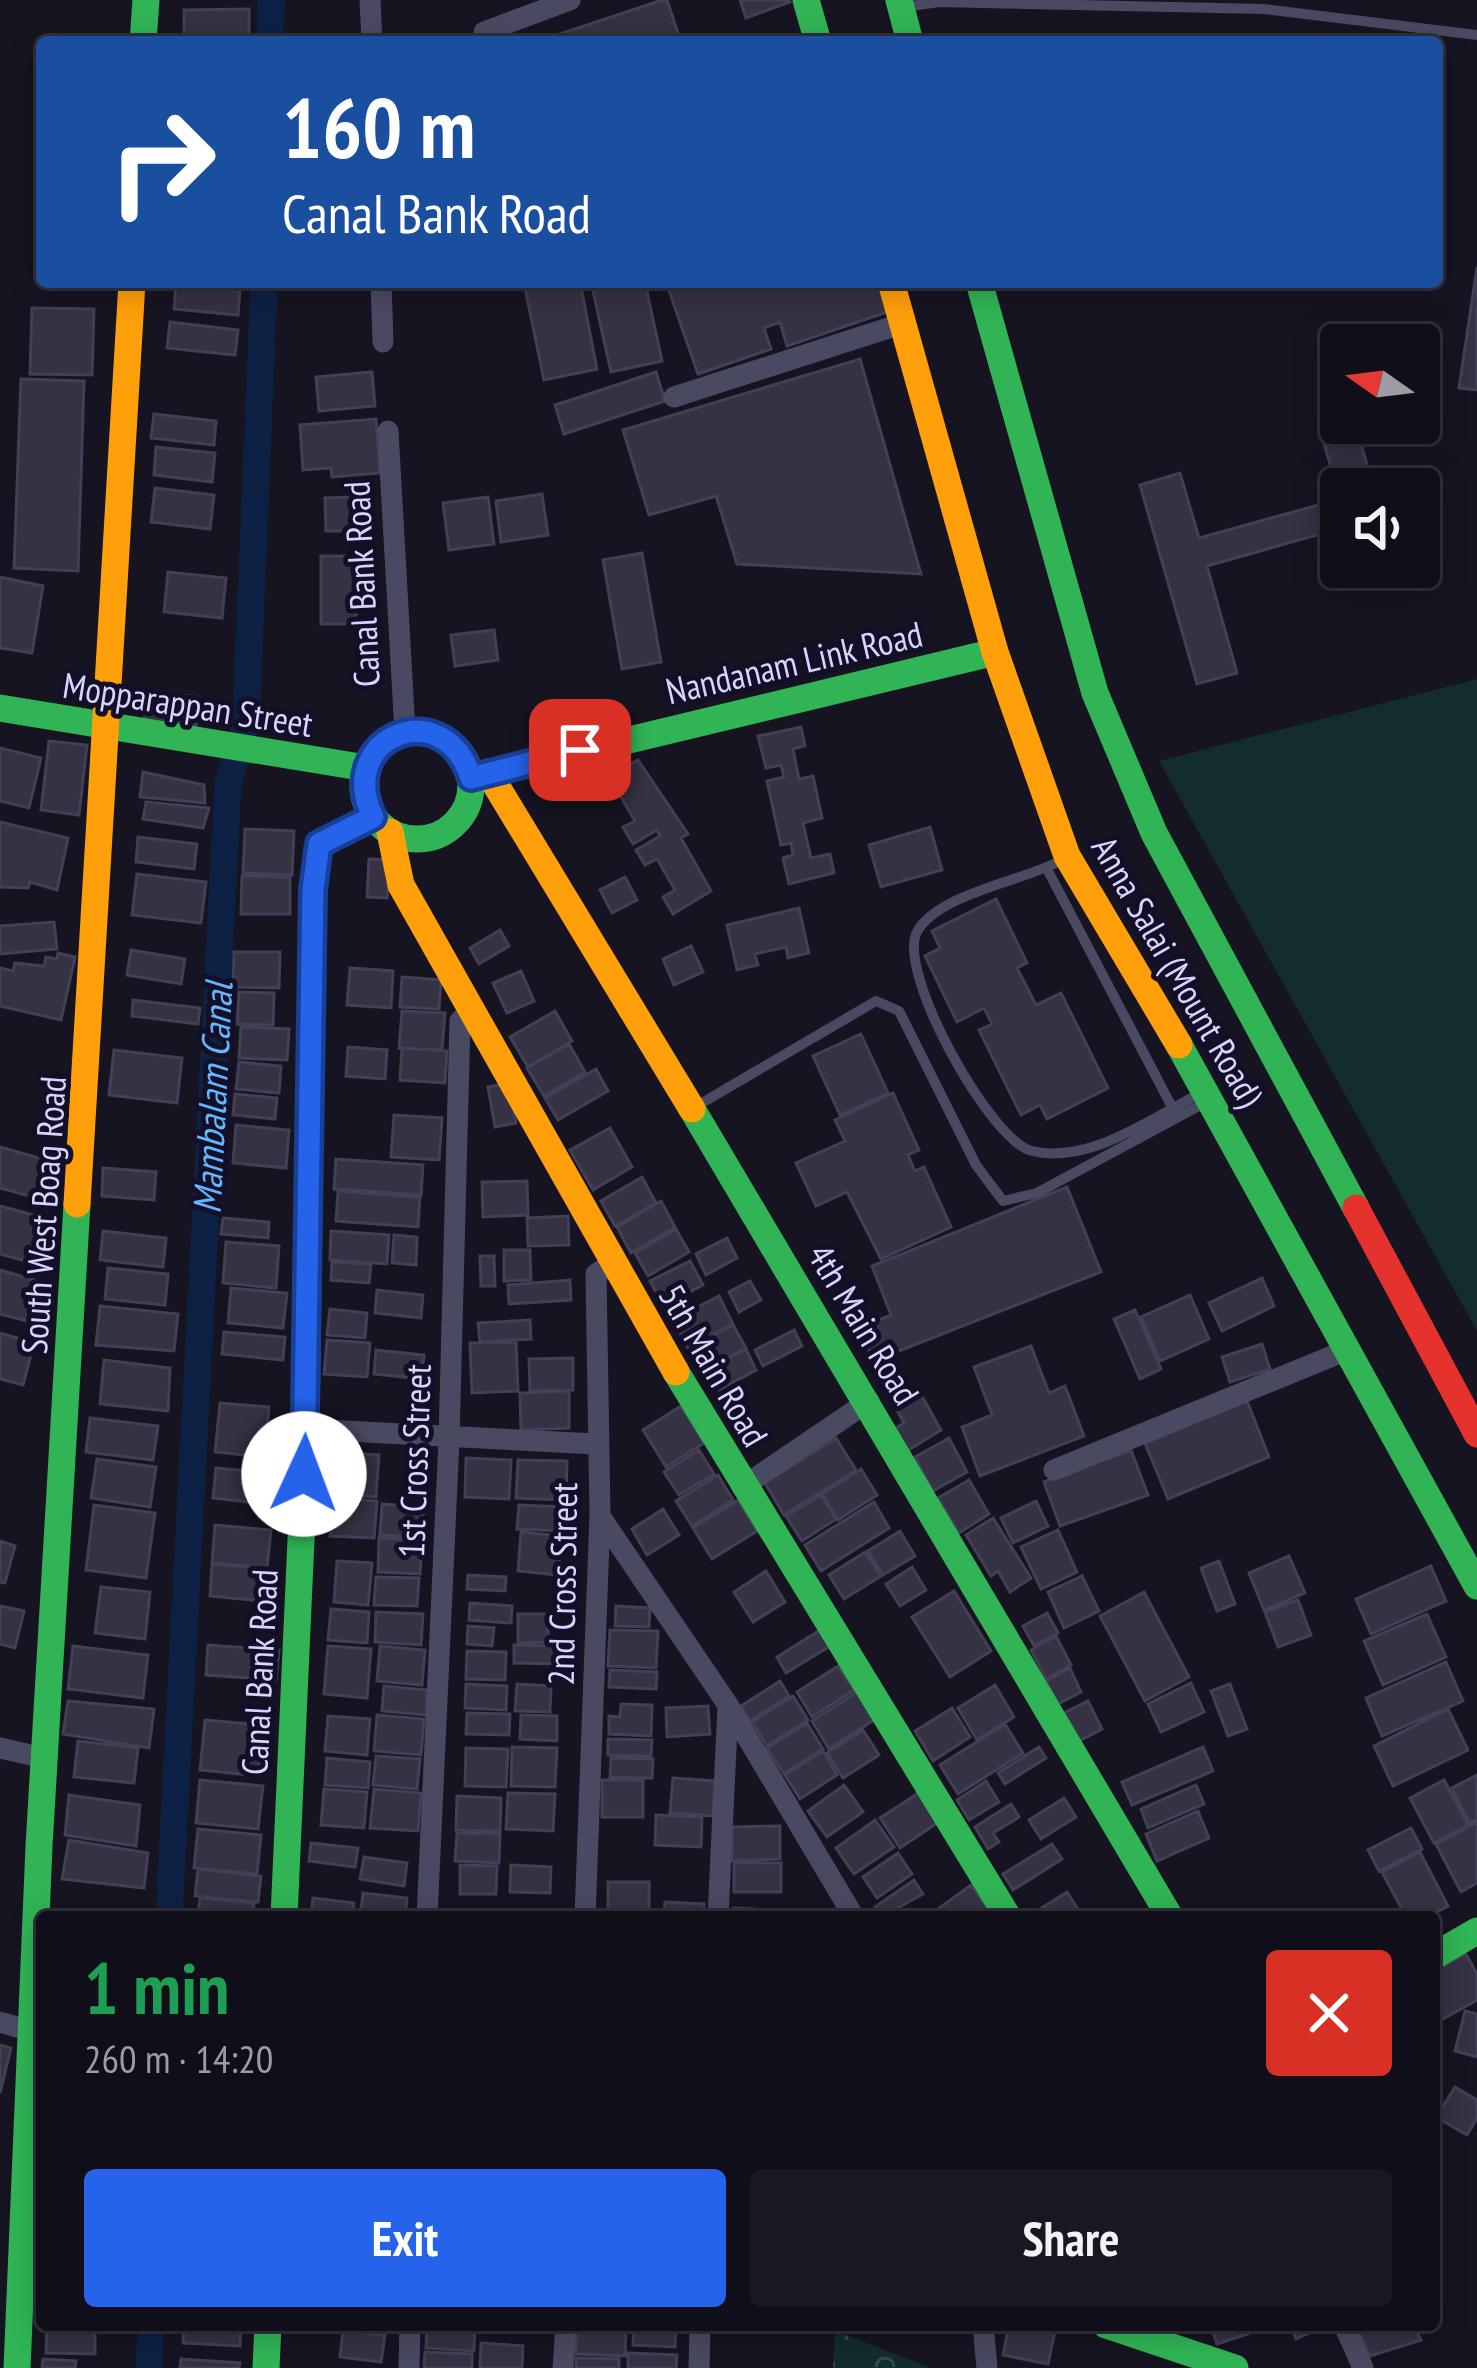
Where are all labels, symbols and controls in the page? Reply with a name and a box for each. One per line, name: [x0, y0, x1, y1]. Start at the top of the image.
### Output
text: 160 m: [282, 72, 475, 181]
icon: right: [84, 84, 240, 240]
text: Canal Bank Road: [282, 178, 591, 248]
north arrow: [1320, 324, 1440, 444]
map controls: [1320, 324, 1440, 588]
button: sound: [1320, 468, 1440, 588]
street label: Canal Bank Road: [332, 480, 390, 688]
street label: Nandanam Link Road: [661, 610, 927, 714]
street label: Mopparappan Street: [60, 661, 316, 747]
pin: [529, 699, 631, 801]
icon: arrive: [547, 717, 613, 783]
street label: Anna Salai (Mount Road): [1082, 827, 1275, 1115]
water label: Mambalam Canal: [180, 977, 244, 1215]
street label: South West Boag Road: [10, 1075, 76, 1355]
street label: 4th Main Road: [798, 1235, 930, 1413]
street label: 5th Main Road: [649, 1275, 779, 1455]
street label: 1st Cross Street: [387, 1363, 441, 1559]
position arrow: [241, 1411, 367, 1537]
street label: 2nd Cross Street: [537, 1482, 587, 1686]
street label: Canal Bank Road: [230, 1568, 288, 1776]
text: 1 min: [84, 1941, 229, 2034]
button: close: [1266, 1950, 1392, 2076]
text: 260 m · 14:20: [84, 2033, 273, 2084]
button: Exit: [84, 2169, 726, 2307]
button: Share: [750, 2169, 1392, 2307]

